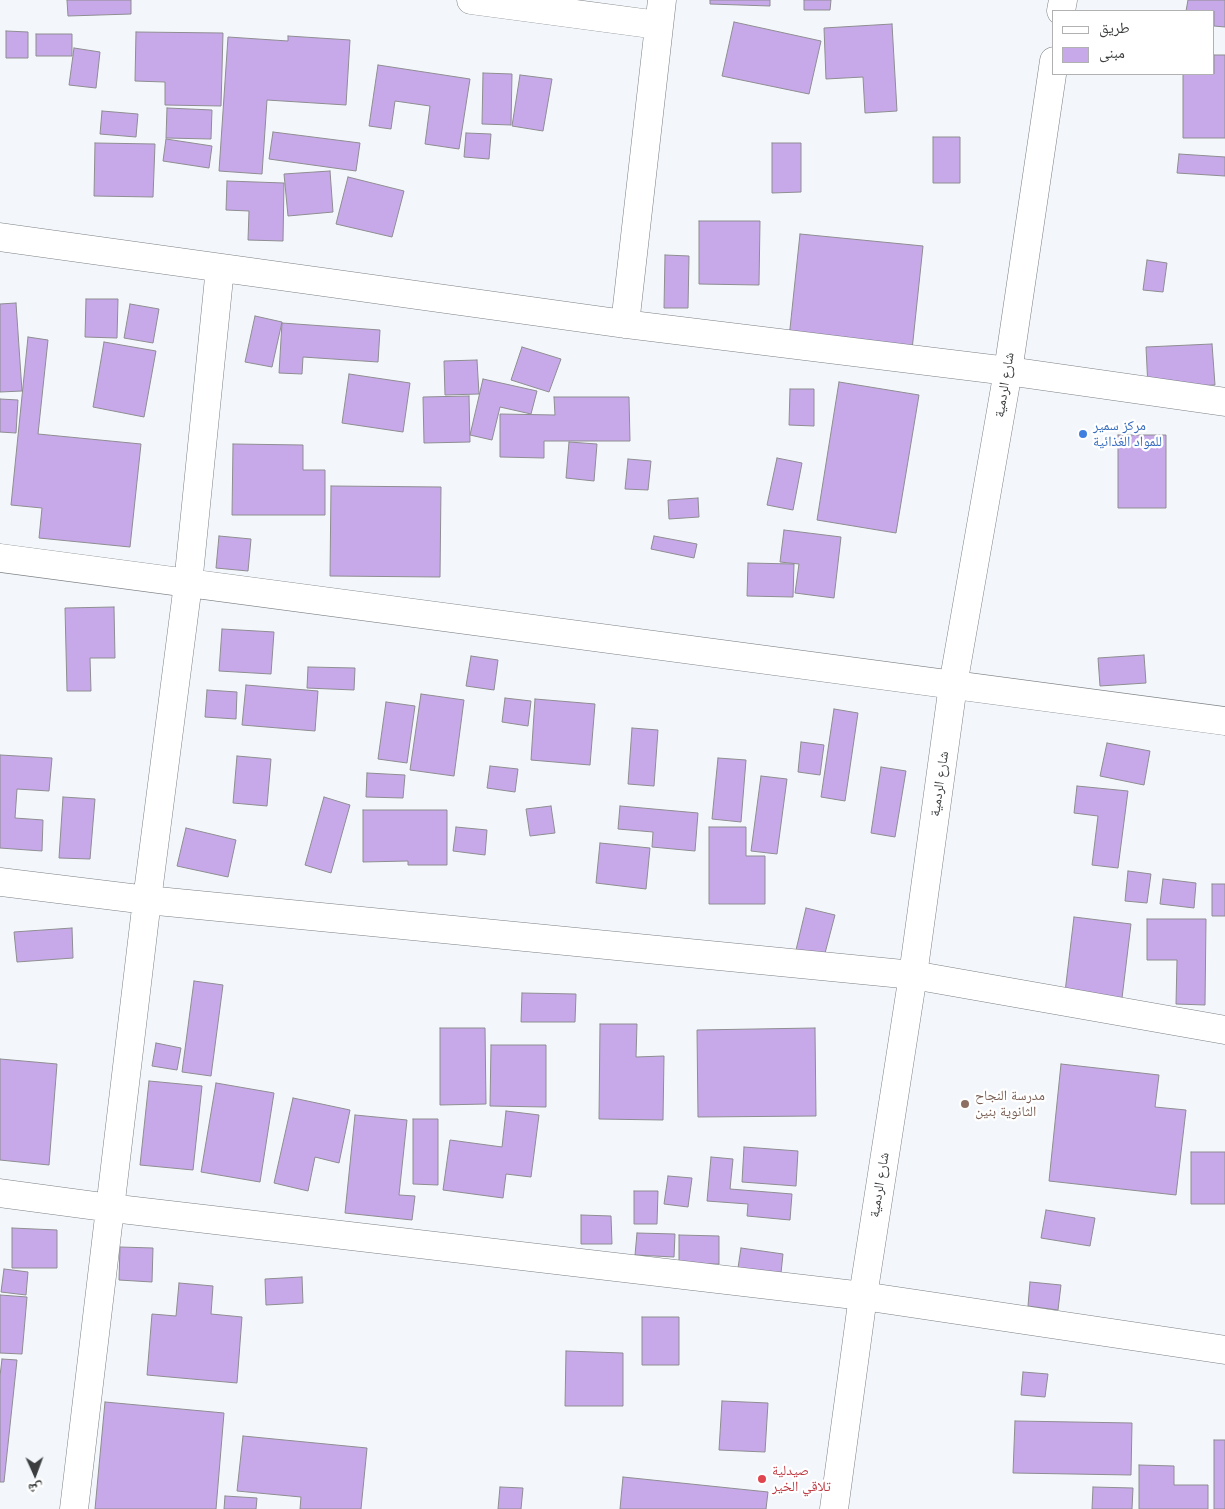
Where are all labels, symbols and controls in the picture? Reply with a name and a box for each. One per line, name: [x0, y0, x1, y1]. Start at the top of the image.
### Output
legend: [1052, 10, 1215, 75]
text: طريق: [1099, 18, 1130, 38]
text: مبنى: [1099, 43, 1125, 63]
street label: شارع الردمية: [992, 351, 1018, 419]
place label: مركز سمير للمواد الغذائية: [1093, 418, 1162, 451]
marker: مركز سمير للمواد الغذائية: [1077, 428, 1089, 440]
street label: شارع الردمية: [927, 750, 953, 818]
place label: مدرسة النجاح الثانوية بنين: [975, 1088, 1045, 1120]
marker: مدرسة النجاح الثانوية بنين: [959, 1098, 971, 1110]
street label: شارع الردمية: [867, 1151, 893, 1219]
north arrow: [10, 1449, 60, 1499]
place label: صيدلية تلاقي الخير: [772, 1463, 831, 1495]
marker: صيدلية تلاقي الخير: [756, 1473, 768, 1485]
text: ش: [28, 1480, 43, 1498]

